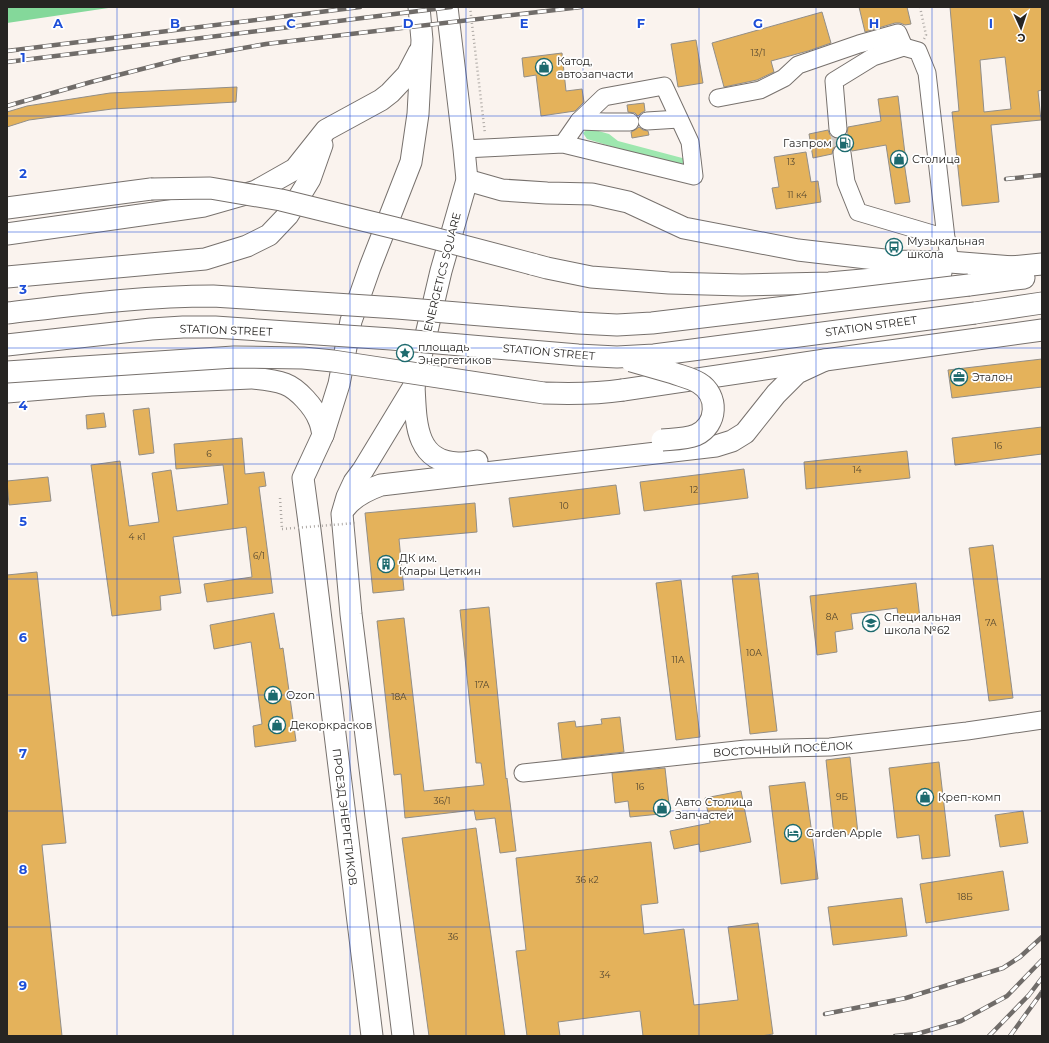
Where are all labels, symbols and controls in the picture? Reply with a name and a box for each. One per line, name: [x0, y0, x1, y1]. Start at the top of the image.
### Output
north arrow: [1001, 8, 1041, 48]
text: A: [52, 15, 64, 31]
text: B: [170, 15, 180, 31]
text: C: [286, 15, 296, 31]
text: D: [403, 15, 414, 31]
text: E: [520, 15, 529, 31]
text: F: [637, 15, 645, 31]
text: G: [753, 15, 763, 31]
text: H: [869, 15, 879, 31]
text: I: [989, 15, 993, 31]
text: С: [1017, 31, 1026, 45]
house number: 13/1: [751, 47, 765, 58]
text: 1: [20, 49, 26, 65]
place label: Катод, автозапчасти: [557, 54, 634, 81]
shop icon: Катод, автозапчасти: [534, 57, 554, 77]
fuel station icon: Газпром: [835, 133, 855, 153]
place label: Газпром: [783, 136, 832, 150]
shop icon: Столица: [889, 149, 909, 169]
place label: Столица: [912, 152, 960, 166]
house number: 13: [787, 156, 795, 167]
text: 2: [19, 165, 27, 181]
house number: 11 к4: [787, 189, 807, 200]
street label: ENERGETICS SQUARE: [420, 211, 464, 333]
place label: Музыкальная школа: [907, 234, 985, 261]
bus stop icon: Музыкальная школа: [884, 237, 904, 257]
text: 3: [18, 281, 27, 297]
street label: STATION STREET: [824, 313, 919, 339]
street label: STATION STREET: [179, 321, 273, 339]
place label: площадь Энергетиков: [418, 340, 492, 367]
street label: STATION STREET: [502, 341, 596, 363]
place icon: площадь Энергетиков: [395, 343, 415, 363]
office icon: Эталон: [949, 367, 969, 387]
place label: Эталон: [972, 370, 1013, 384]
text: 4: [19, 397, 28, 413]
house number: 16: [994, 440, 1003, 451]
house number: 6: [206, 448, 212, 459]
house number: 14: [852, 464, 862, 475]
house number: 12: [690, 484, 698, 495]
house number: 10: [559, 500, 569, 511]
text: 5: [19, 513, 27, 529]
house number: 4 к1: [129, 531, 145, 542]
house number: 6/1: [253, 550, 265, 561]
place label: ДК им. Клары Цеткин: [399, 551, 481, 578]
building icon: ДК им. Клары Цеткин: [376, 554, 396, 574]
place label: Специальная школа №62: [884, 610, 961, 637]
house number: 8А: [826, 611, 838, 622]
school or university icon: Специальная школа №62: [861, 613, 881, 633]
house number: 7А: [985, 617, 997, 628]
text: 6: [19, 629, 28, 645]
house number: 10А: [746, 647, 762, 658]
house number: 11А: [671, 654, 685, 665]
house number: 17А: [475, 679, 490, 690]
shop icon: Ozon: [263, 685, 283, 705]
place label: Ozon: [286, 688, 315, 702]
house number: 18А: [391, 691, 407, 702]
shop icon: Декоркрасков: [267, 715, 287, 735]
place label: Декоркрасков: [290, 718, 373, 732]
street label: ВОСТОЧНЫЙ ПОСЁЛОК: [713, 738, 854, 760]
text: 7: [19, 745, 27, 761]
street label: ПРОЕЗД ЭНЕРГЕТИКОВ: [330, 748, 360, 886]
house number: 16: [636, 781, 645, 792]
shop icon: Креп-комп: [915, 787, 935, 807]
place label: Креп-комп: [938, 790, 1001, 804]
house number: 9Б: [836, 791, 848, 802]
house number: 36/1: [433, 795, 451, 806]
place label: Авто Столица Запчастей: [675, 795, 753, 822]
shop icon: Авто Столица Запчастей: [652, 798, 672, 818]
hotel icon: Garden Apple: [783, 823, 803, 843]
place label: Garden Apple: [806, 826, 882, 840]
text: 8: [19, 861, 28, 877]
house number: 36 к2: [575, 874, 599, 885]
house number: 18Б: [957, 891, 973, 902]
house number: 36: [448, 931, 459, 942]
house number: 34: [599, 969, 611, 980]
text: 9: [19, 977, 27, 993]

